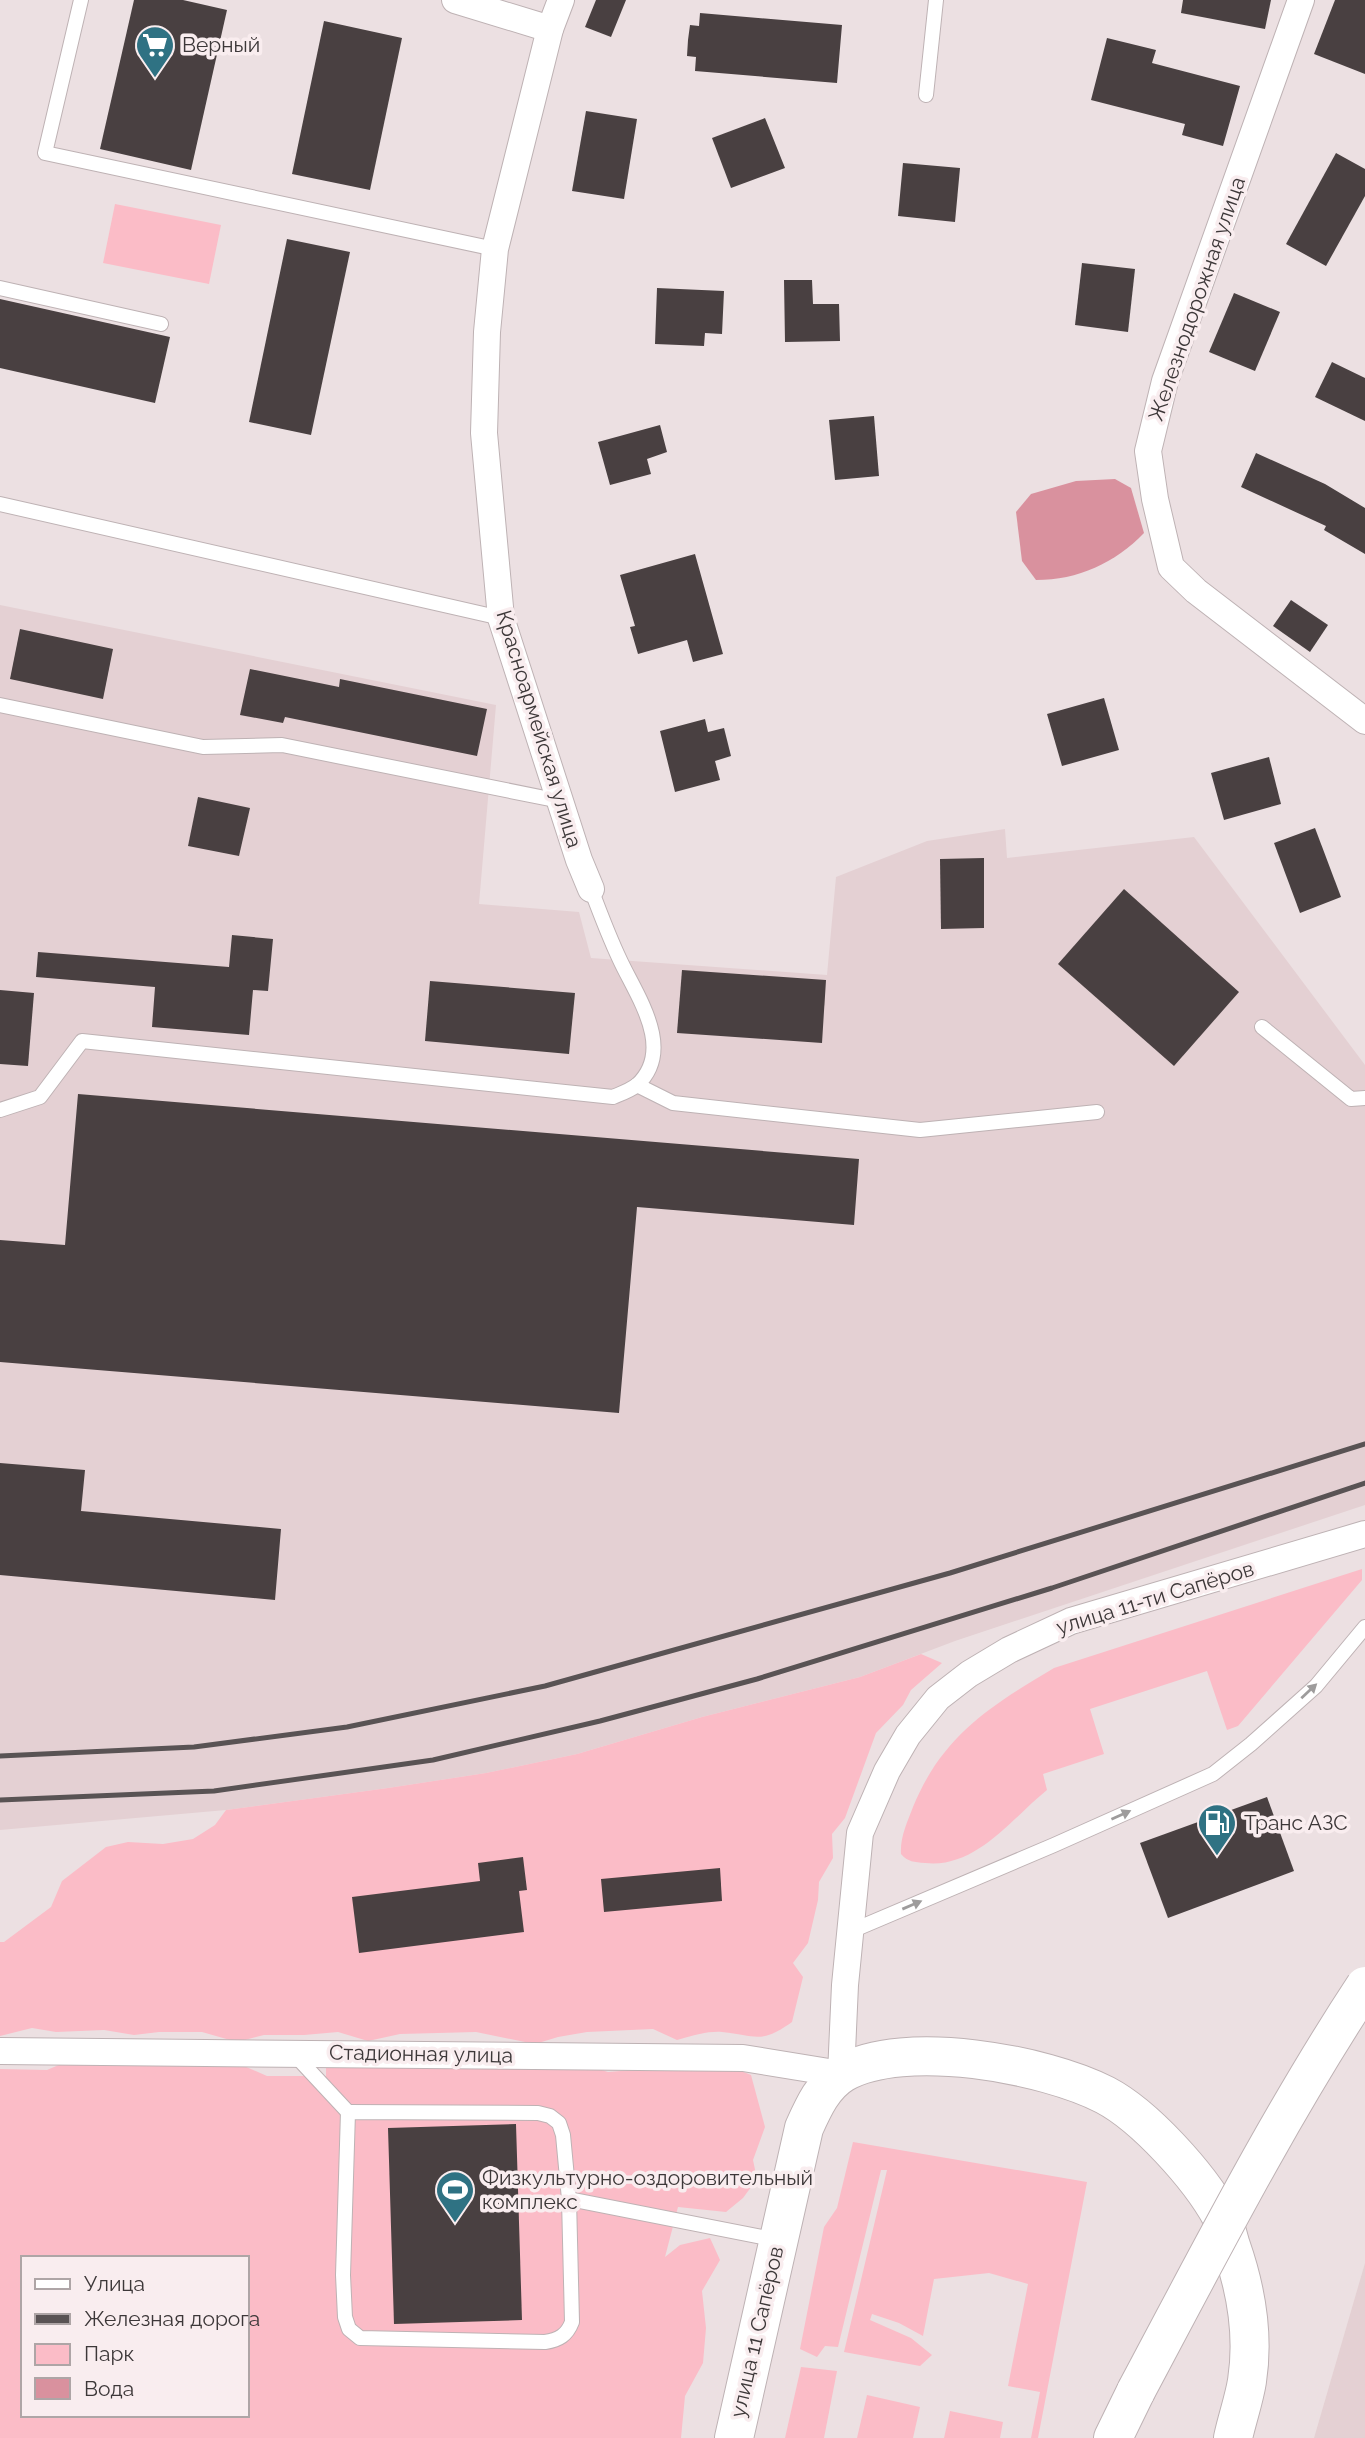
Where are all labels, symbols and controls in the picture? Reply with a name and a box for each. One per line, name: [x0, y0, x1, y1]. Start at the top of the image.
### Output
supermarket icon: Верный: [134, 24, 176, 79]
place label: Верный: [182, 32, 260, 57]
street label: Железнодорожная улица: [1143, 174, 1250, 424]
street label: Красноармейская улица: [491, 607, 588, 851]
street label: улица 11-ти Сапёров: [1053, 1556, 1257, 1639]
one-way arrow: [1300, 1684, 1317, 1700]
fuel station icon: Транс АЗС: [1196, 1802, 1238, 1857]
one-way arrow: [1111, 1809, 1131, 1821]
place label: Транс АЗС: [1244, 1810, 1348, 1835]
one-way arrow: [902, 1900, 923, 1911]
street label: Стадионная улица: [329, 2039, 513, 2068]
place label: Физкультурно-оздоровительный комплекс: [482, 2165, 813, 2214]
sports icon: Физкультурно-оздоровительный комплекс: [434, 2169, 476, 2224]
street label: улица 11 Сапёров: [725, 2244, 788, 2420]
legend: [21, 2256, 248, 2417]
text: Улица: [84, 2271, 145, 2296]
text: Железная дорога: [84, 2306, 260, 2331]
text: Парк: [84, 2341, 134, 2366]
text: Вода: [84, 2376, 134, 2401]

